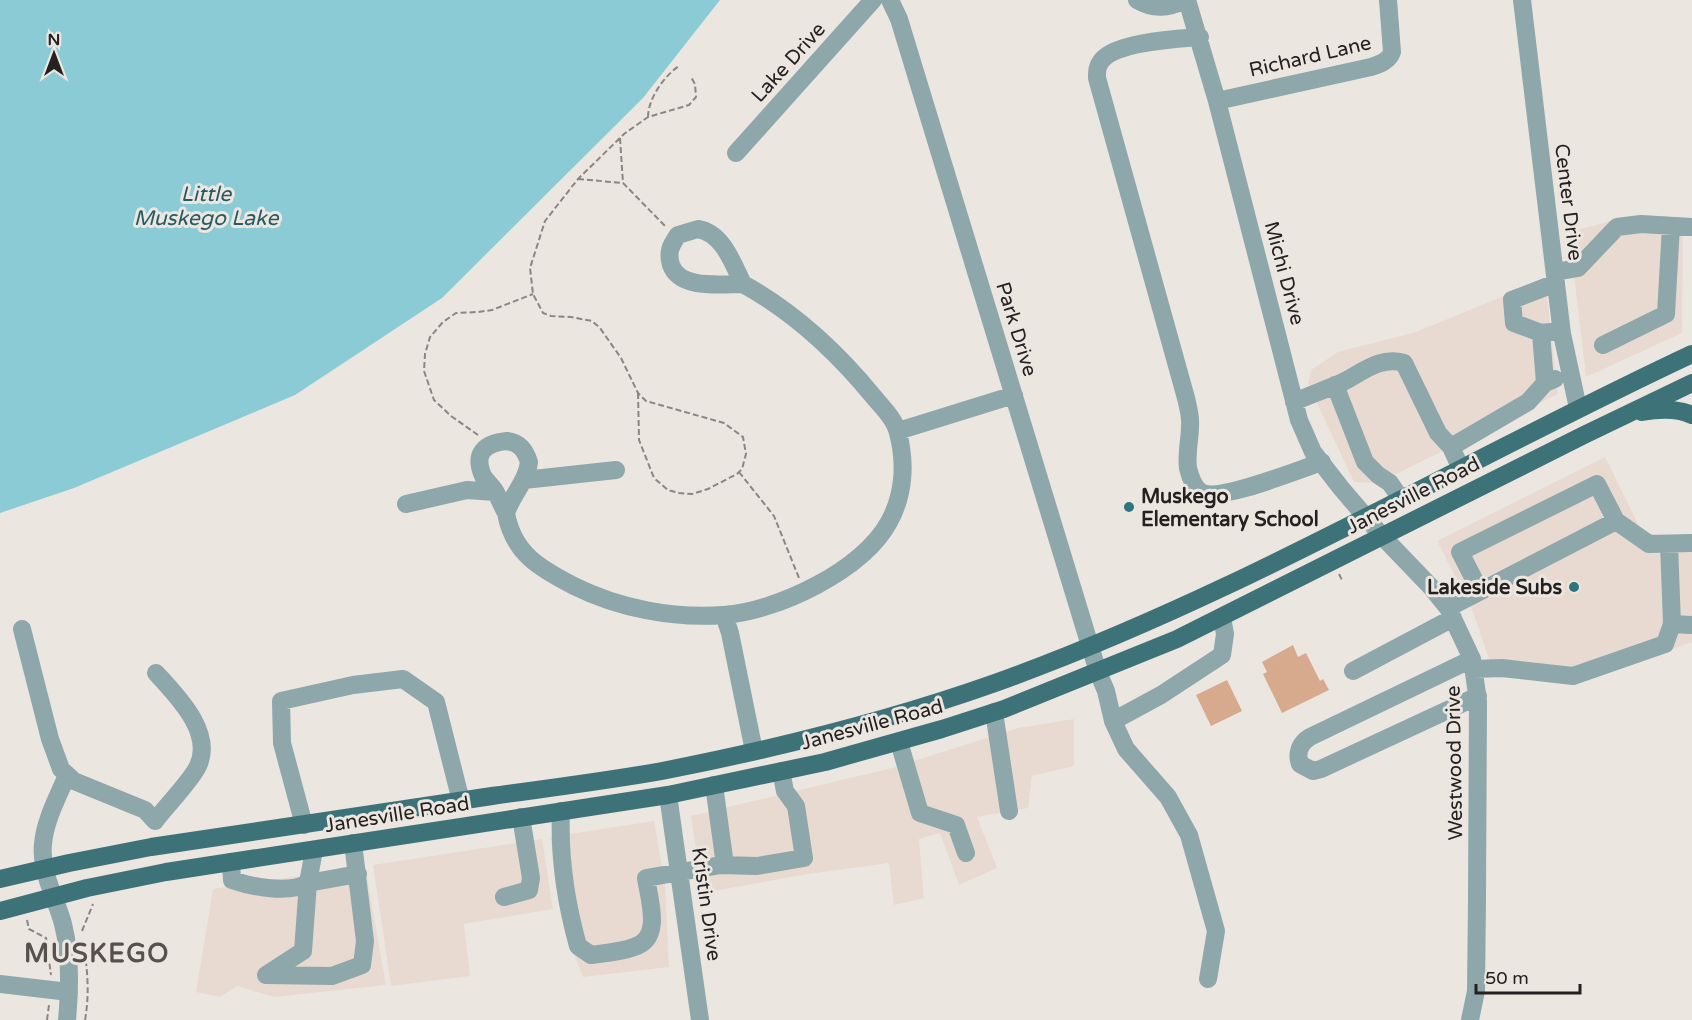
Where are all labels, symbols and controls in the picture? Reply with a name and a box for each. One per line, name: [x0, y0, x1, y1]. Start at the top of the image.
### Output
street label: Lake Drive: [747, 18, 831, 108]
north arrow: [24, 24, 84, 84]
text: N: [48, 30, 60, 50]
street label: Richard Lane: [1247, 31, 1374, 83]
street label: Center Drive: [1549, 142, 1587, 262]
water label: Little Muskego Lake: [134, 182, 279, 231]
street label: Michi Drive: [1259, 219, 1309, 328]
street label: Park Drive: [990, 279, 1042, 379]
street label: Janesville Road: [1343, 452, 1484, 540]
place label: Muskego Elementary School: [1141, 485, 1319, 532]
marker: Muskego Elementary School: [1122, 500, 1136, 514]
place label: Lakeside Subs: [1427, 576, 1562, 600]
marker: Lakeside Subs: [1567, 580, 1581, 594]
street label: Westwood Drive: [1442, 685, 1468, 841]
street label: Janesville Road: [799, 694, 946, 755]
street label: Janesville Road: [323, 792, 471, 838]
street label: Kristin Drive: [686, 846, 726, 963]
district label: MUSKEGO: [24, 938, 170, 969]
scale bar: [1476, 957, 1580, 995]
text: 50 m: [1485, 967, 1529, 989]

